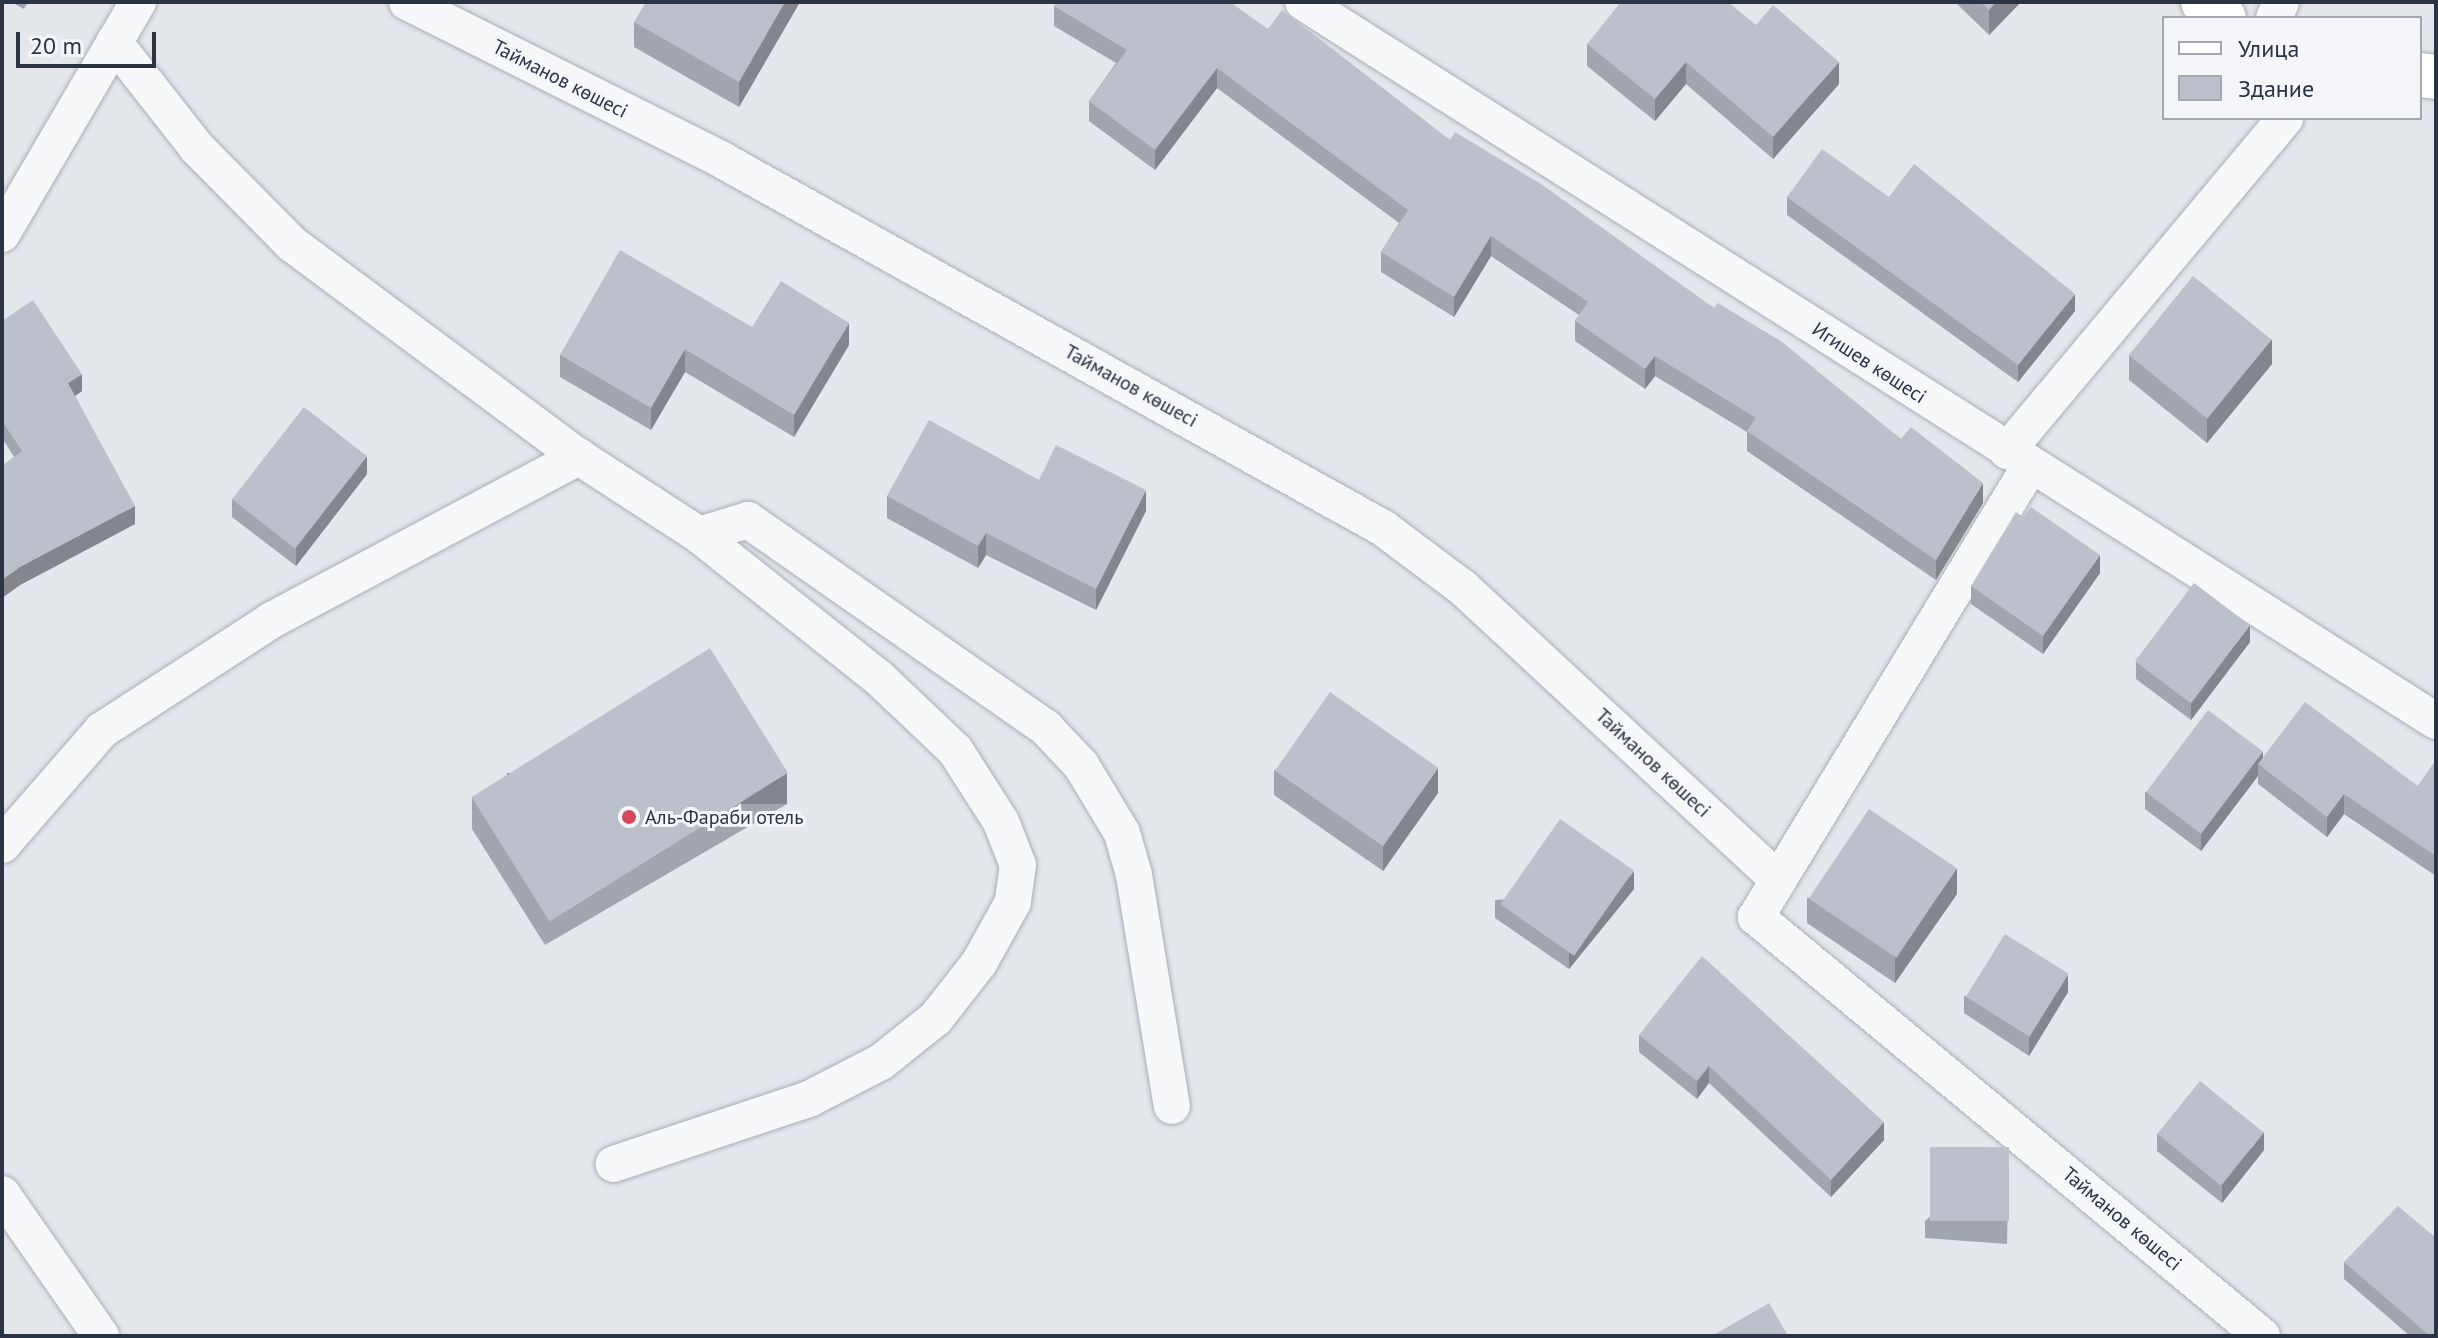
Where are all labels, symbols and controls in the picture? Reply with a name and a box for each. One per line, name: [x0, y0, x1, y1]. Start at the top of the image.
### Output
scale bar: [20, 16, 160, 66]
legend: [2162, 16, 2422, 120]
text: 20 m: [30, 30, 82, 61]
text: Улица: [2238, 33, 2299, 64]
street label: Тайманов көшесі: [488, 35, 632, 123]
text: Здание: [2238, 73, 2314, 104]
street label: Игишев көшесі: [1807, 317, 1931, 409]
street label: Тайманов көшесі: [1060, 340, 1202, 432]
street label: Тайманов көшесі: [1591, 704, 1715, 822]
place label: Аль-Фараби отель: [645, 805, 803, 829]
marker: Аль-Фараби отель: [620, 808, 638, 826]
street label: Тайманов көшесі: [2057, 1162, 2187, 1276]

